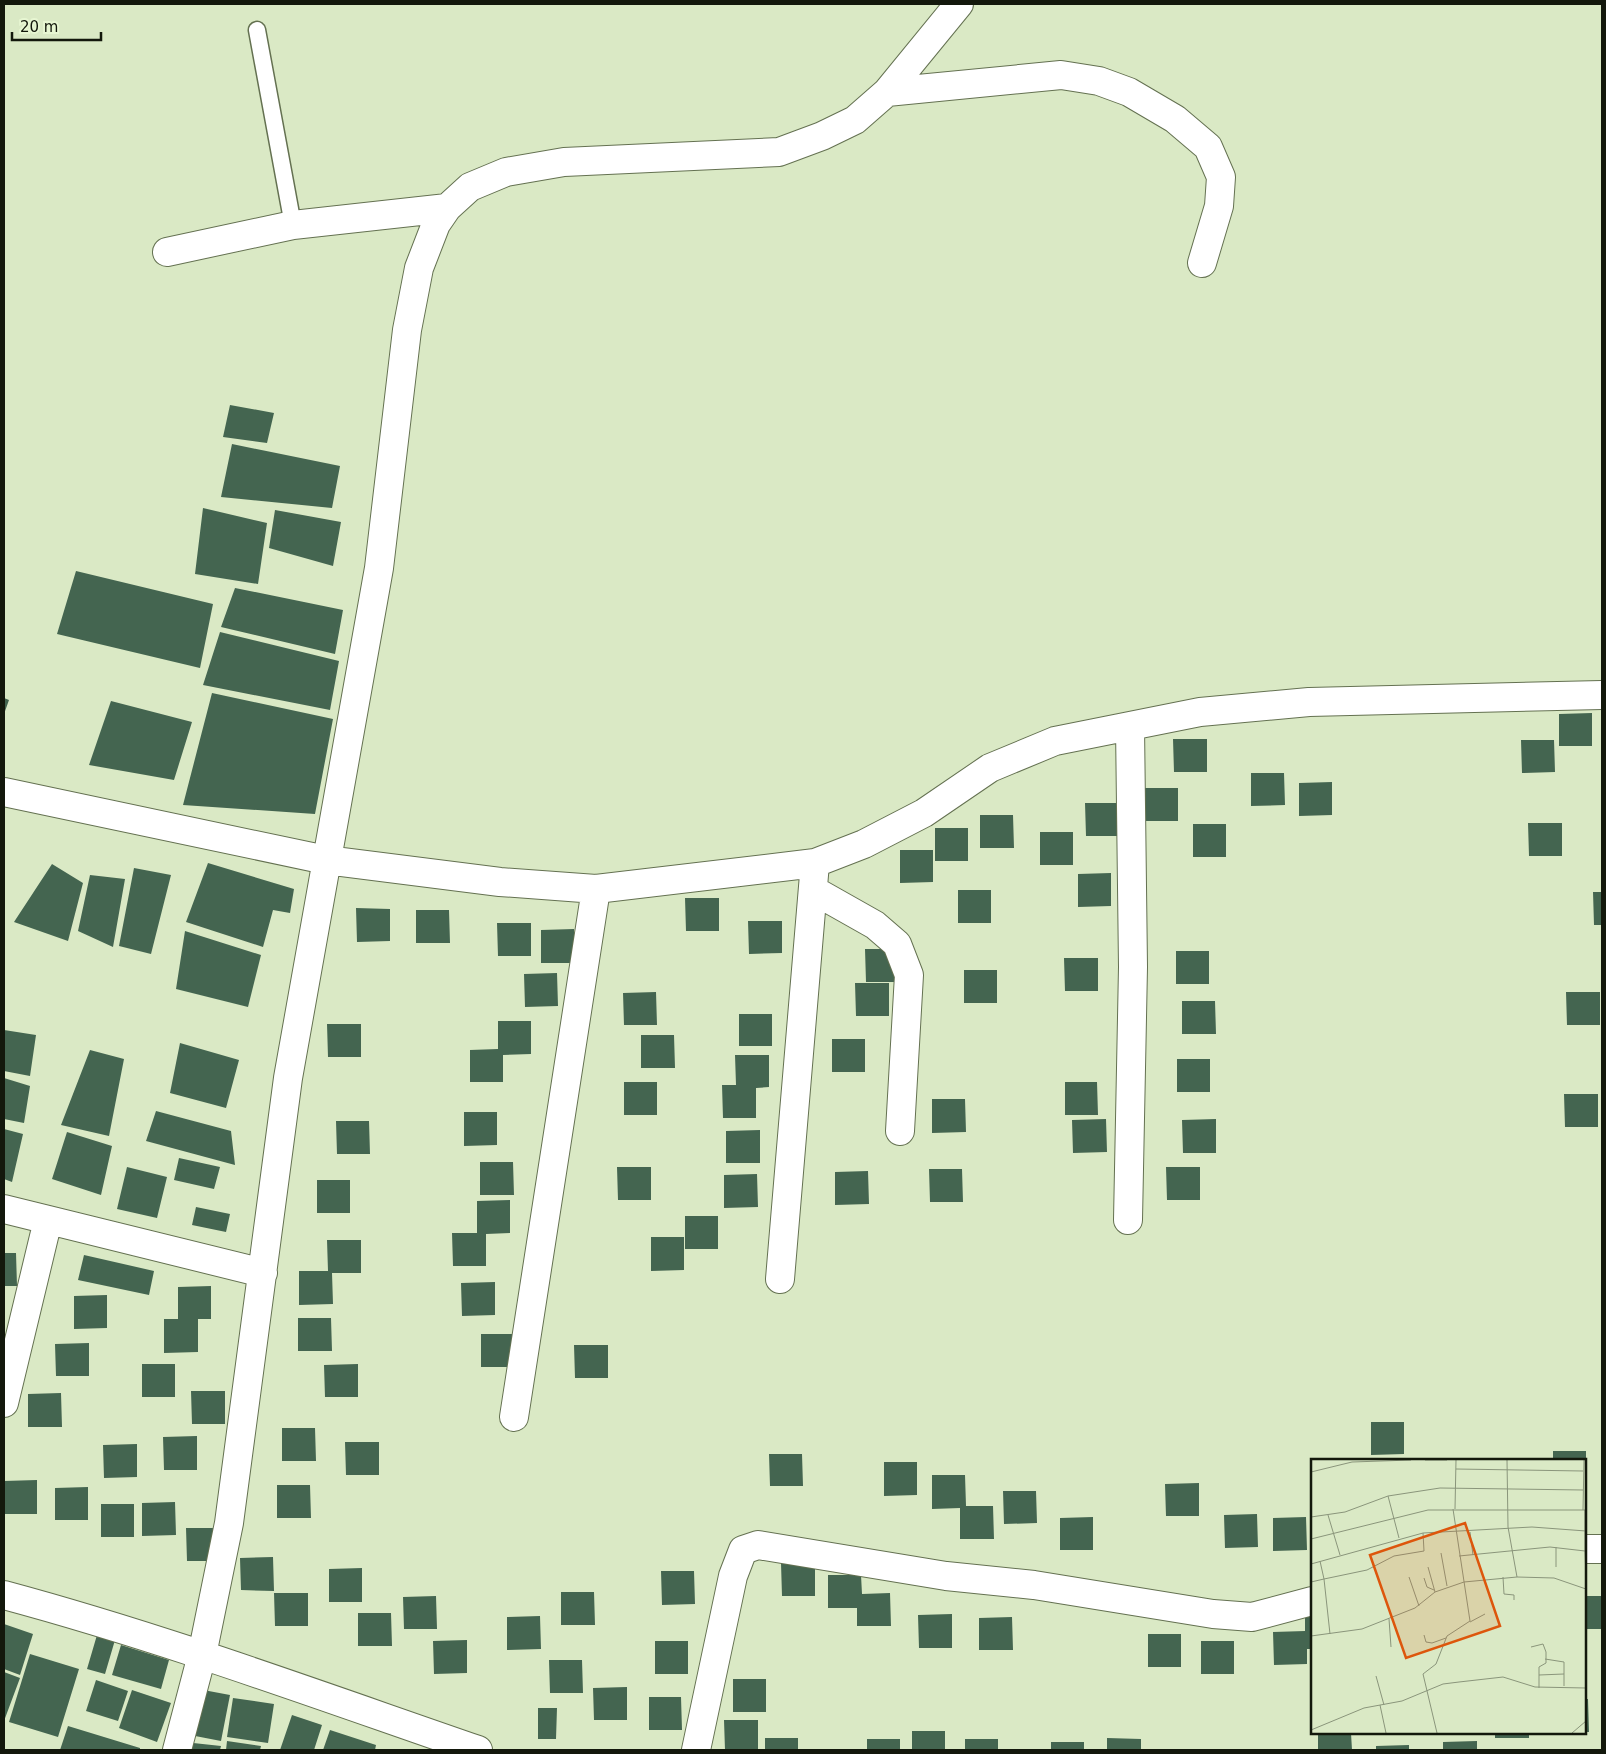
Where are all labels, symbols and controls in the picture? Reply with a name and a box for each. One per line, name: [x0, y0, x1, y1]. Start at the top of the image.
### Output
scale bar: [12, 10, 101, 42]
text: 20 m: [20, 18, 58, 36]
inset map: [1311, 1459, 1586, 1734]

